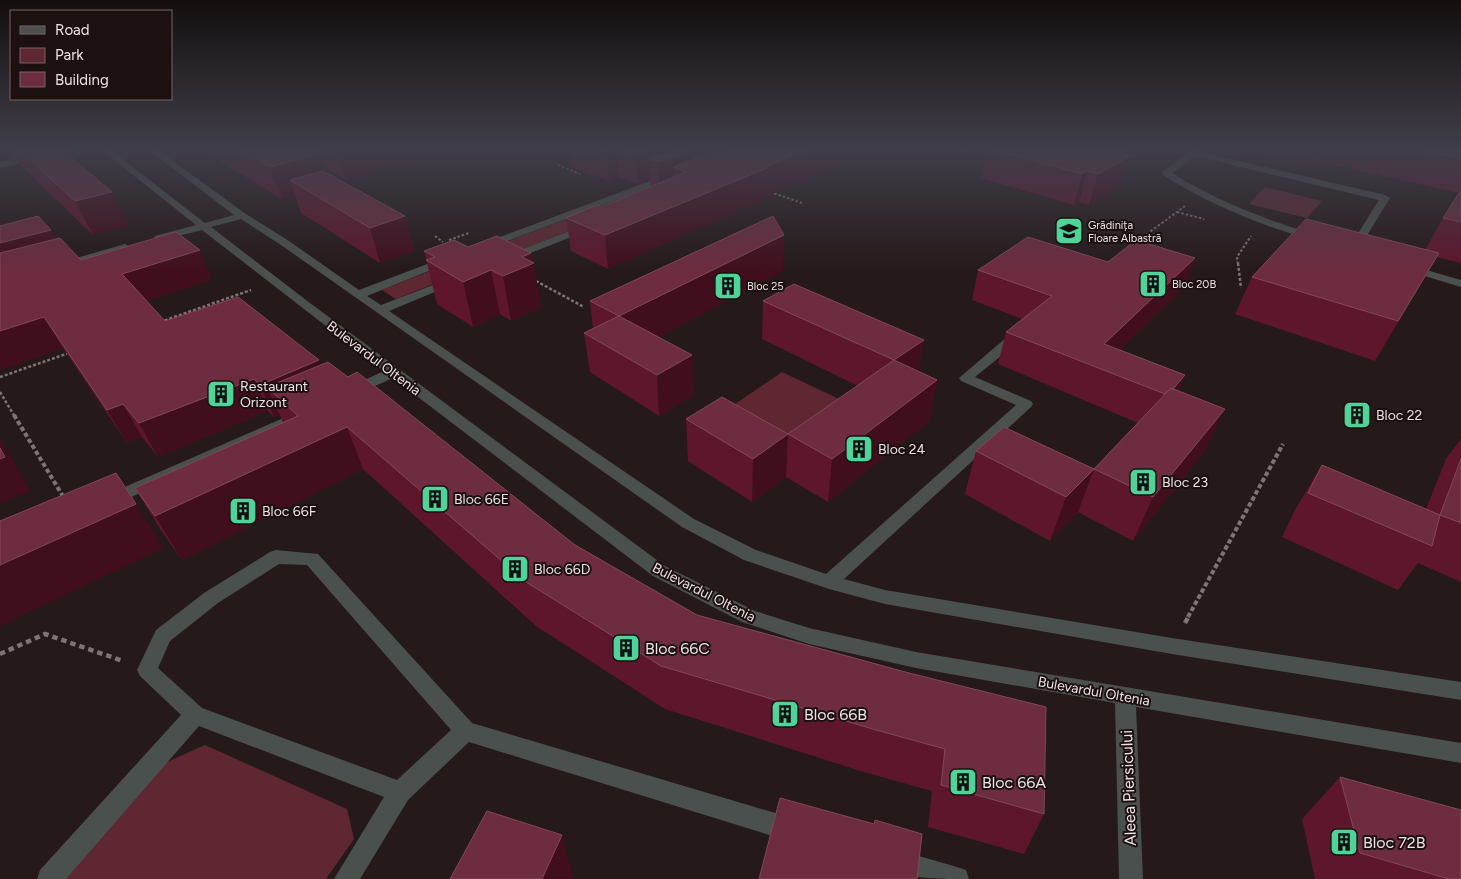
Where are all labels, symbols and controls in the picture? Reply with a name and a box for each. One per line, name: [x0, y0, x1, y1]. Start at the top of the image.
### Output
legend: [10, 10, 172, 100]
text: Road: [55, 21, 90, 39]
text: Park: [55, 46, 84, 64]
text: Building: [55, 71, 109, 89]
school or university icon: Grădinița Floare Albastră: [1054, 216, 1084, 246]
place label: Grădinița Floare Albastră: [1088, 219, 1161, 245]
building icon: Bloc 20B: [1138, 269, 1168, 299]
building icon: Bloc 25: [713, 271, 743, 301]
place label: Bloc 20B: [1172, 278, 1216, 291]
place label: Bloc 25: [747, 280, 784, 293]
street label: Bulevardul Oltenia: [323, 317, 424, 399]
place label: Restaurant Orizont: [240, 378, 308, 411]
building icon: Restaurant Orizont: [206, 379, 236, 409]
building icon: Bloc 22: [1342, 400, 1372, 430]
place label: Bloc 22: [1376, 407, 1422, 424]
building icon: Bloc 24: [844, 434, 874, 464]
place label: Bloc 24: [878, 441, 926, 458]
building icon: Bloc 23: [1128, 467, 1158, 497]
place label: Bloc 23: [1162, 474, 1208, 491]
building icon: Bloc 66E: [420, 484, 450, 514]
place label: Bloc 66E: [454, 491, 509, 508]
building icon: Bloc 66F: [228, 496, 258, 526]
place label: Bloc 66F: [262, 503, 317, 520]
building icon: Bloc 66D: [500, 554, 530, 584]
street label: Bulevardul Oltenia: [649, 559, 758, 626]
place label: Bloc 66D: [534, 561, 590, 578]
building icon: Bloc 66C: [611, 633, 641, 663]
place label: Bloc 66C: [645, 639, 710, 658]
street label: Bulevardul Oltenia: [1037, 673, 1151, 710]
building icon: Bloc 66B: [770, 699, 800, 729]
place label: Bloc 66B: [804, 705, 867, 724]
street label: Aleea Piersicului: [1117, 730, 1140, 846]
building icon: Bloc 66A: [948, 767, 978, 797]
place label: Bloc 66A: [982, 773, 1046, 792]
building icon: Bloc 72B: [1329, 827, 1359, 857]
place label: Bloc 72B: [1363, 833, 1426, 852]

